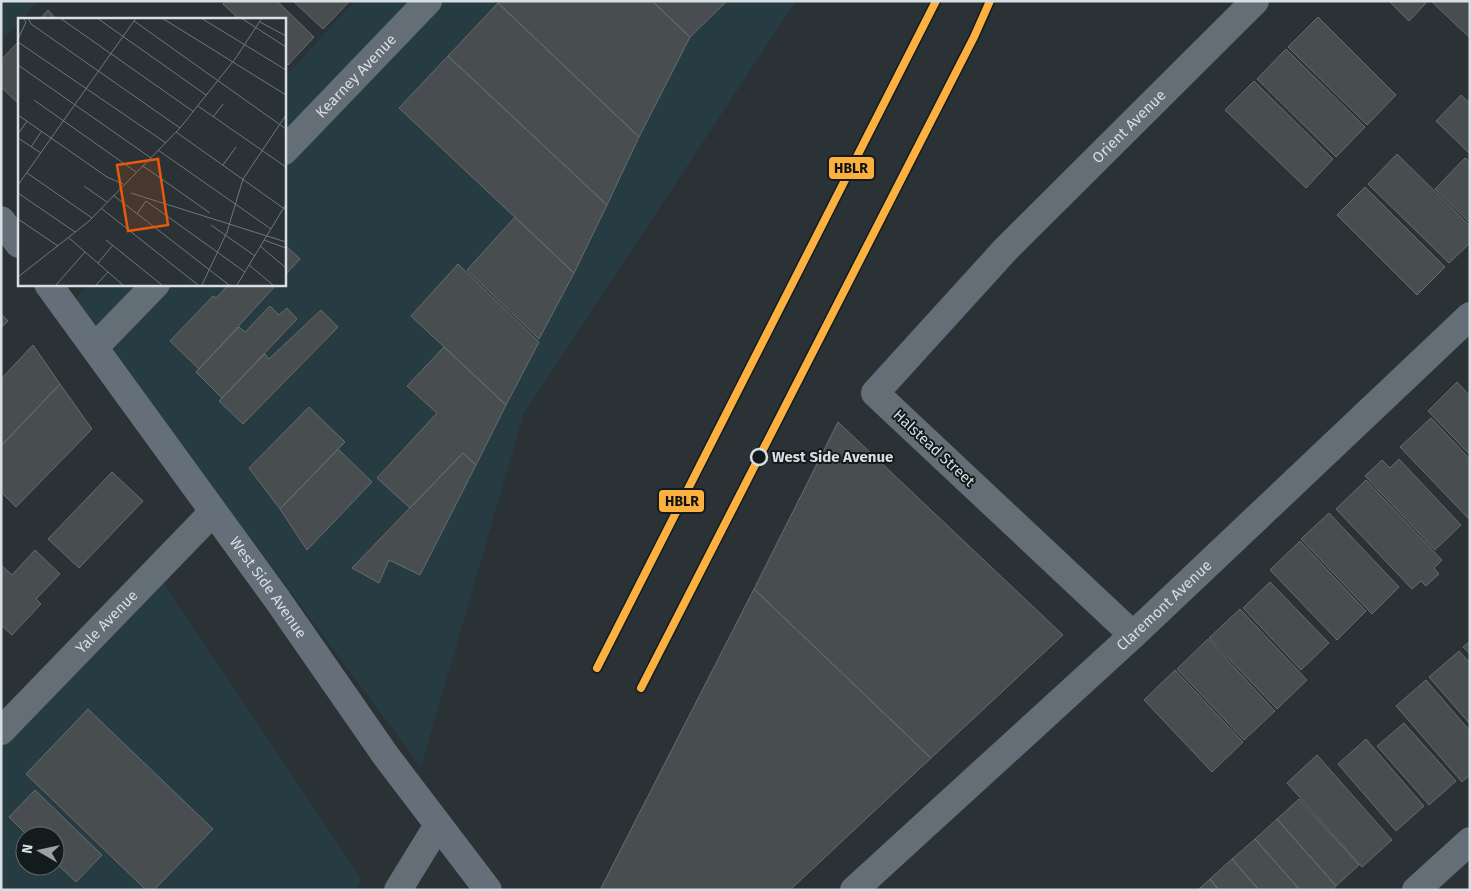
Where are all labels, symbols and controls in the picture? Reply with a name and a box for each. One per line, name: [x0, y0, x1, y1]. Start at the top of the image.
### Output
inset map: [18, 18, 285, 285]
street label: Kearney Avenue: [312, 31, 400, 121]
street label: Orient Avenue: [1088, 86, 1170, 167]
line badge: HBLR: [828, 156, 875, 180]
text: HBLR: [834, 160, 868, 177]
street label: Halstead Street: [890, 406, 979, 491]
marker: West Side Avenue: [750, 448, 768, 466]
place label: West Side Avenue: [772, 448, 893, 466]
line badge: HBLR: [658, 489, 705, 513]
text: HBLR: [665, 493, 699, 510]
street label: West Side Avenue: [226, 533, 310, 642]
street label: Claremont Avenue: [1113, 556, 1215, 654]
street label: Yale Avenue: [72, 586, 142, 657]
north arrow: [15, 826, 65, 876]
text: N: [19, 843, 37, 855]

